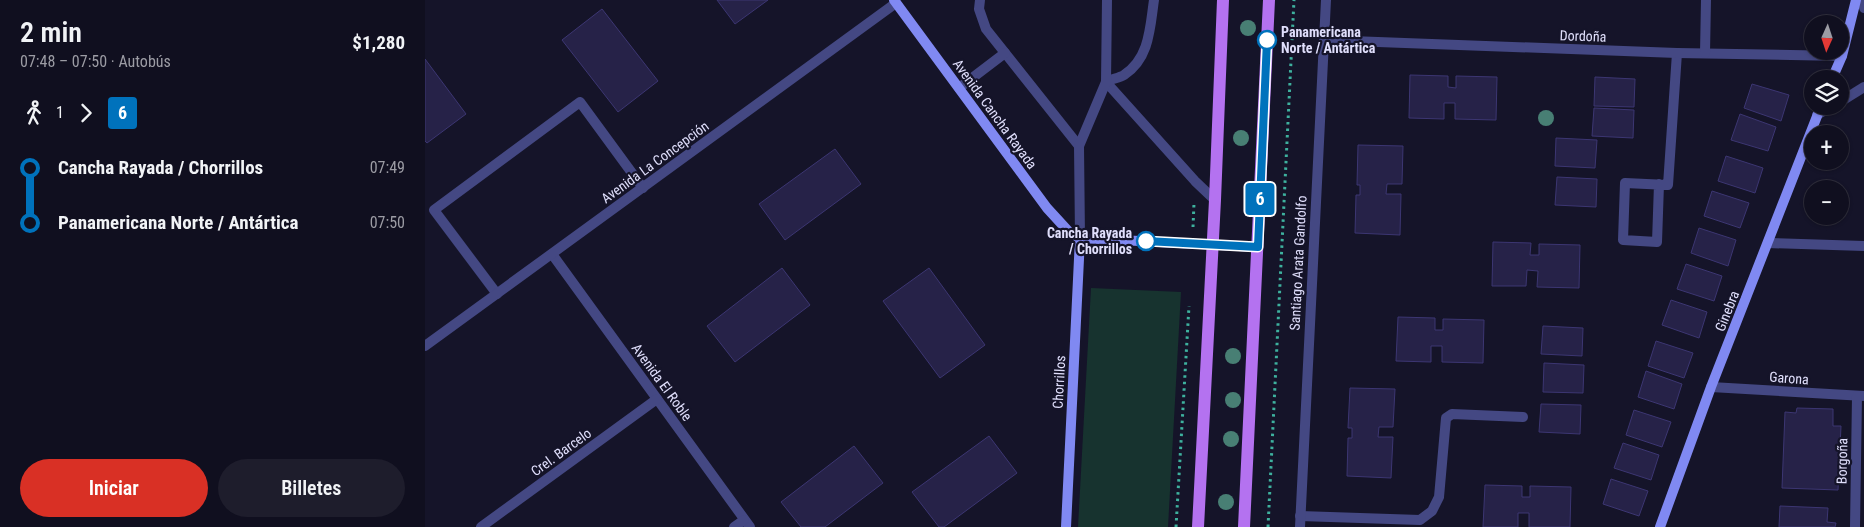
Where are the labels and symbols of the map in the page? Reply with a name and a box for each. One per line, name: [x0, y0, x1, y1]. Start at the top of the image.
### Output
north arrow: [1804, 15, 1849, 60]
place label: Panamericana Norte / Antártica: [1281, 24, 1376, 56]
street label: Dordoña: [1559, 27, 1607, 45]
marker: Panamericana Norte / Antártica: [1257, 30, 1277, 50]
street label: Avenida Cancha Rayada: [950, 56, 1040, 172]
street label: Avenida La Concepción: [598, 118, 712, 206]
line badge: 6: [1244, 183, 1276, 215]
street label: Santiago Arata Gandolfo: [1286, 195, 1310, 331]
place label: Cancha Rayada / Chorrillos: [1047, 225, 1132, 257]
marker: Cancha Rayada / Chorrillos: [1136, 231, 1156, 251]
street label: Ginebra: [1712, 288, 1742, 334]
street label: Avenida El Roble: [629, 340, 696, 424]
street label: Chorrillos: [1050, 355, 1068, 409]
street label: Garona: [1769, 369, 1809, 387]
street label: Crel. Barcelo: [528, 425, 594, 479]
street label: Borgoña: [1834, 438, 1850, 484]

